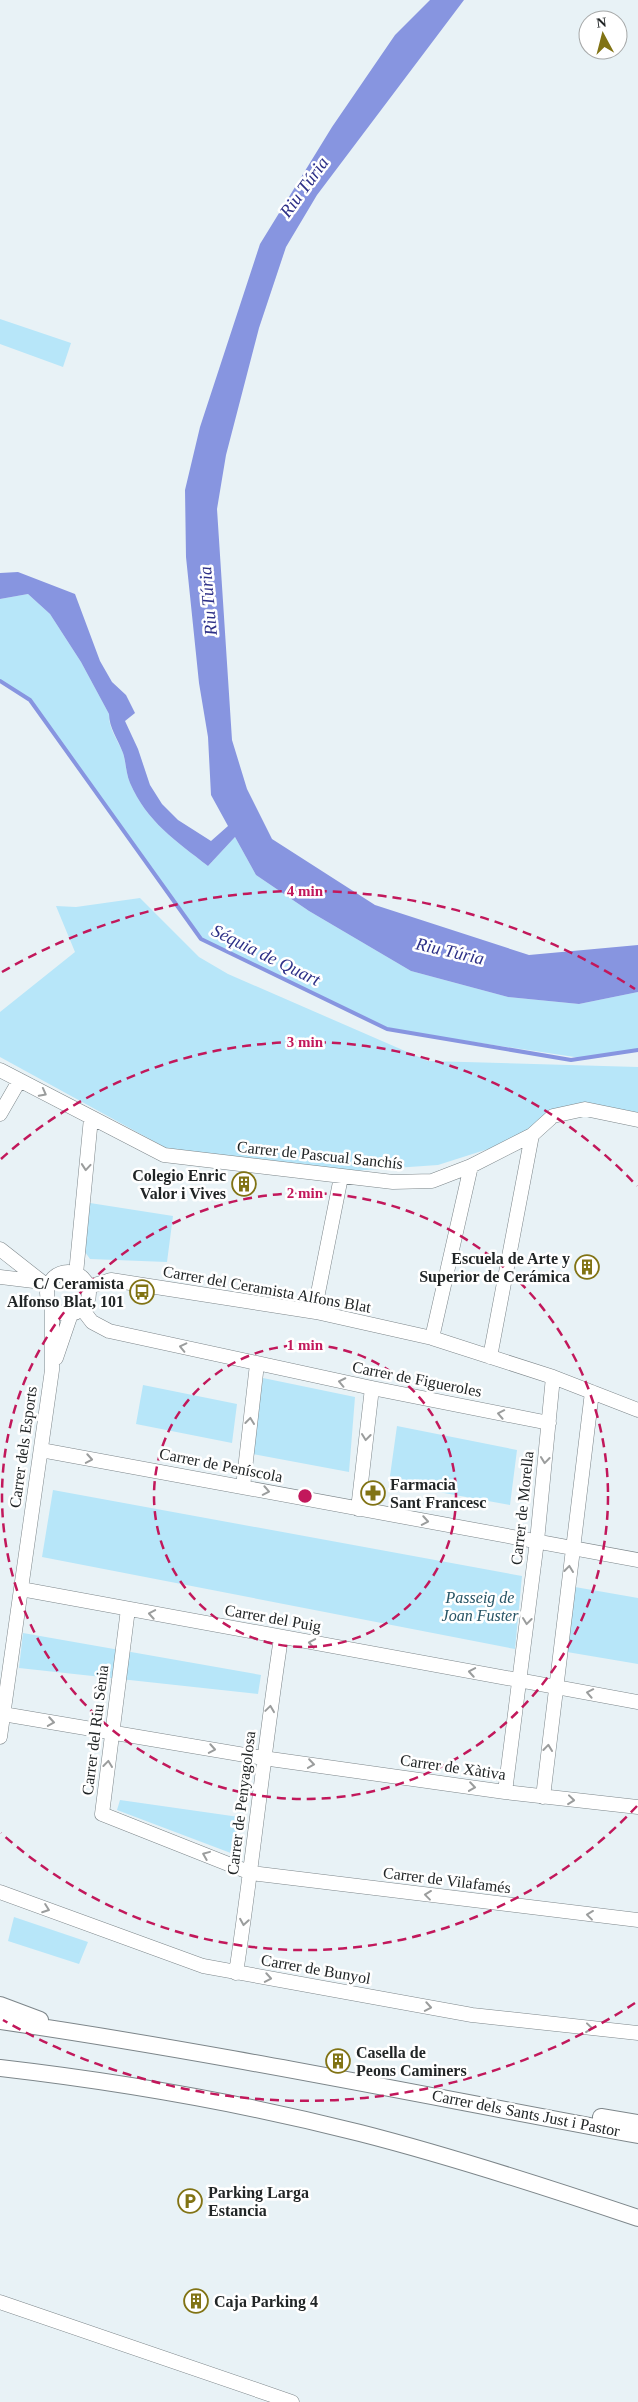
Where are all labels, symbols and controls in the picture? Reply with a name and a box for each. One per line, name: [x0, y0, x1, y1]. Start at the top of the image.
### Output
north arrow: [578, 10, 628, 60]
text: N: [596, 15, 607, 31]
water label: Riu Túria: [275, 153, 333, 222]
water label: Riu Túria: [195, 566, 221, 637]
text: 4 min: [287, 883, 324, 899]
water label: Séquia de Quart: [209, 920, 324, 990]
water label: Riu Túria: [413, 933, 486, 969]
text: 3 min: [287, 1034, 324, 1050]
one-way arrow: [37, 1087, 46, 1097]
street label: Carrer de Pascual Sanchís: [236, 1138, 404, 1172]
one-way arrow: [81, 1163, 92, 1171]
place label: Colegio Enric Valor i Vives: [132, 1167, 226, 1202]
building icon: Colegio Enric Valor i Vives: [231, 1171, 257, 1197]
text: 2 min: [287, 1185, 324, 1201]
place label: Escuela de Arte y Superior de Cerámica: [419, 1250, 570, 1286]
building icon: Escuela de Arte y Superior de Cerámica: [574, 1254, 600, 1280]
street label: Carrer del Ceramista Alfons Blat: [162, 1262, 373, 1316]
place label: C/ Ceramista Alfonso Blat, 101: [7, 1275, 124, 1310]
bus stop icon: C/ Ceramista Alfonso Blat, 101: [129, 1279, 155, 1305]
text: 1 min: [287, 1337, 324, 1353]
one-way arrow: [178, 1342, 187, 1353]
street label: Carrer de Figueroles: [351, 1358, 483, 1401]
one-way arrow: [337, 1377, 346, 1388]
street label: Carrer dels Esports: [6, 1385, 41, 1509]
one-way arrow: [496, 1409, 505, 1420]
one-way arrow: [244, 1416, 255, 1424]
one-way arrow: [361, 1433, 372, 1441]
street label: Carrer de Peníscola: [158, 1445, 284, 1485]
street label: Carrer de Morella: [508, 1450, 536, 1566]
one-way arrow: [84, 1453, 93, 1463]
one-way arrow: [540, 1456, 551, 1464]
place label: Farmacia Sant Francesc: [390, 1476, 486, 1511]
pharmacy icon: Farmacia Sant Francesc: [360, 1480, 386, 1506]
one-way arrow: [261, 1485, 270, 1496]
centre of rings: [296, 1487, 314, 1505]
one-way arrow: [421, 1516, 430, 1526]
one-way arrow: [563, 1565, 574, 1573]
park label: Passeig de Joan Fuster: [442, 1589, 519, 1624]
street label: Carrer del Puig: [223, 1601, 323, 1636]
one-way arrow: [148, 1609, 157, 1619]
one-way arrow: [522, 1618, 533, 1626]
one-way arrow: [308, 1639, 316, 1649]
street label: Carrer del Riu Sènia: [79, 1664, 111, 1796]
one-way arrow: [468, 1667, 476, 1677]
one-way arrow: [586, 1689, 594, 1699]
one-way arrow: [264, 1705, 275, 1713]
one-way arrow: [47, 1716, 56, 1726]
street label: Carrer de Penyagolosa: [224, 1730, 259, 1876]
one-way arrow: [207, 1743, 216, 1753]
one-way arrow: [542, 1744, 553, 1752]
street label: Carrer de Xàtiva: [399, 1751, 507, 1783]
one-way arrow: [103, 1759, 113, 1768]
one-way arrow: [307, 1759, 316, 1769]
one-way arrow: [468, 1782, 476, 1792]
one-way arrow: [567, 1794, 575, 1805]
one-way arrow: [202, 1851, 211, 1862]
street label: Carrer de Vilafamés: [382, 1864, 512, 1896]
one-way arrow: [424, 1890, 432, 1901]
one-way arrow: [41, 1903, 50, 1913]
one-way arrow: [585, 1910, 594, 1920]
one-way arrow: [239, 1917, 249, 1926]
street label: Carrer de Bunyol: [260, 1951, 373, 1988]
one-way arrow: [263, 1973, 272, 1983]
one-way arrow: [423, 2002, 432, 2012]
one-way arrow: [585, 2022, 593, 2033]
place label: Casella de Peons Caminers: [356, 2044, 467, 2079]
building icon: Casella de Peons Caminers: [325, 2048, 351, 2074]
street label: Carrer dels Sants Just i Pastor: [431, 2086, 622, 2140]
place label: Parking Larga Estancia: [208, 2184, 309, 2219]
parking icon: Parking Larga Estancia: [177, 2188, 203, 2214]
building icon: Caja Parking 4: [183, 2288, 209, 2314]
place label: Caja Parking 4: [214, 2293, 318, 2311]

